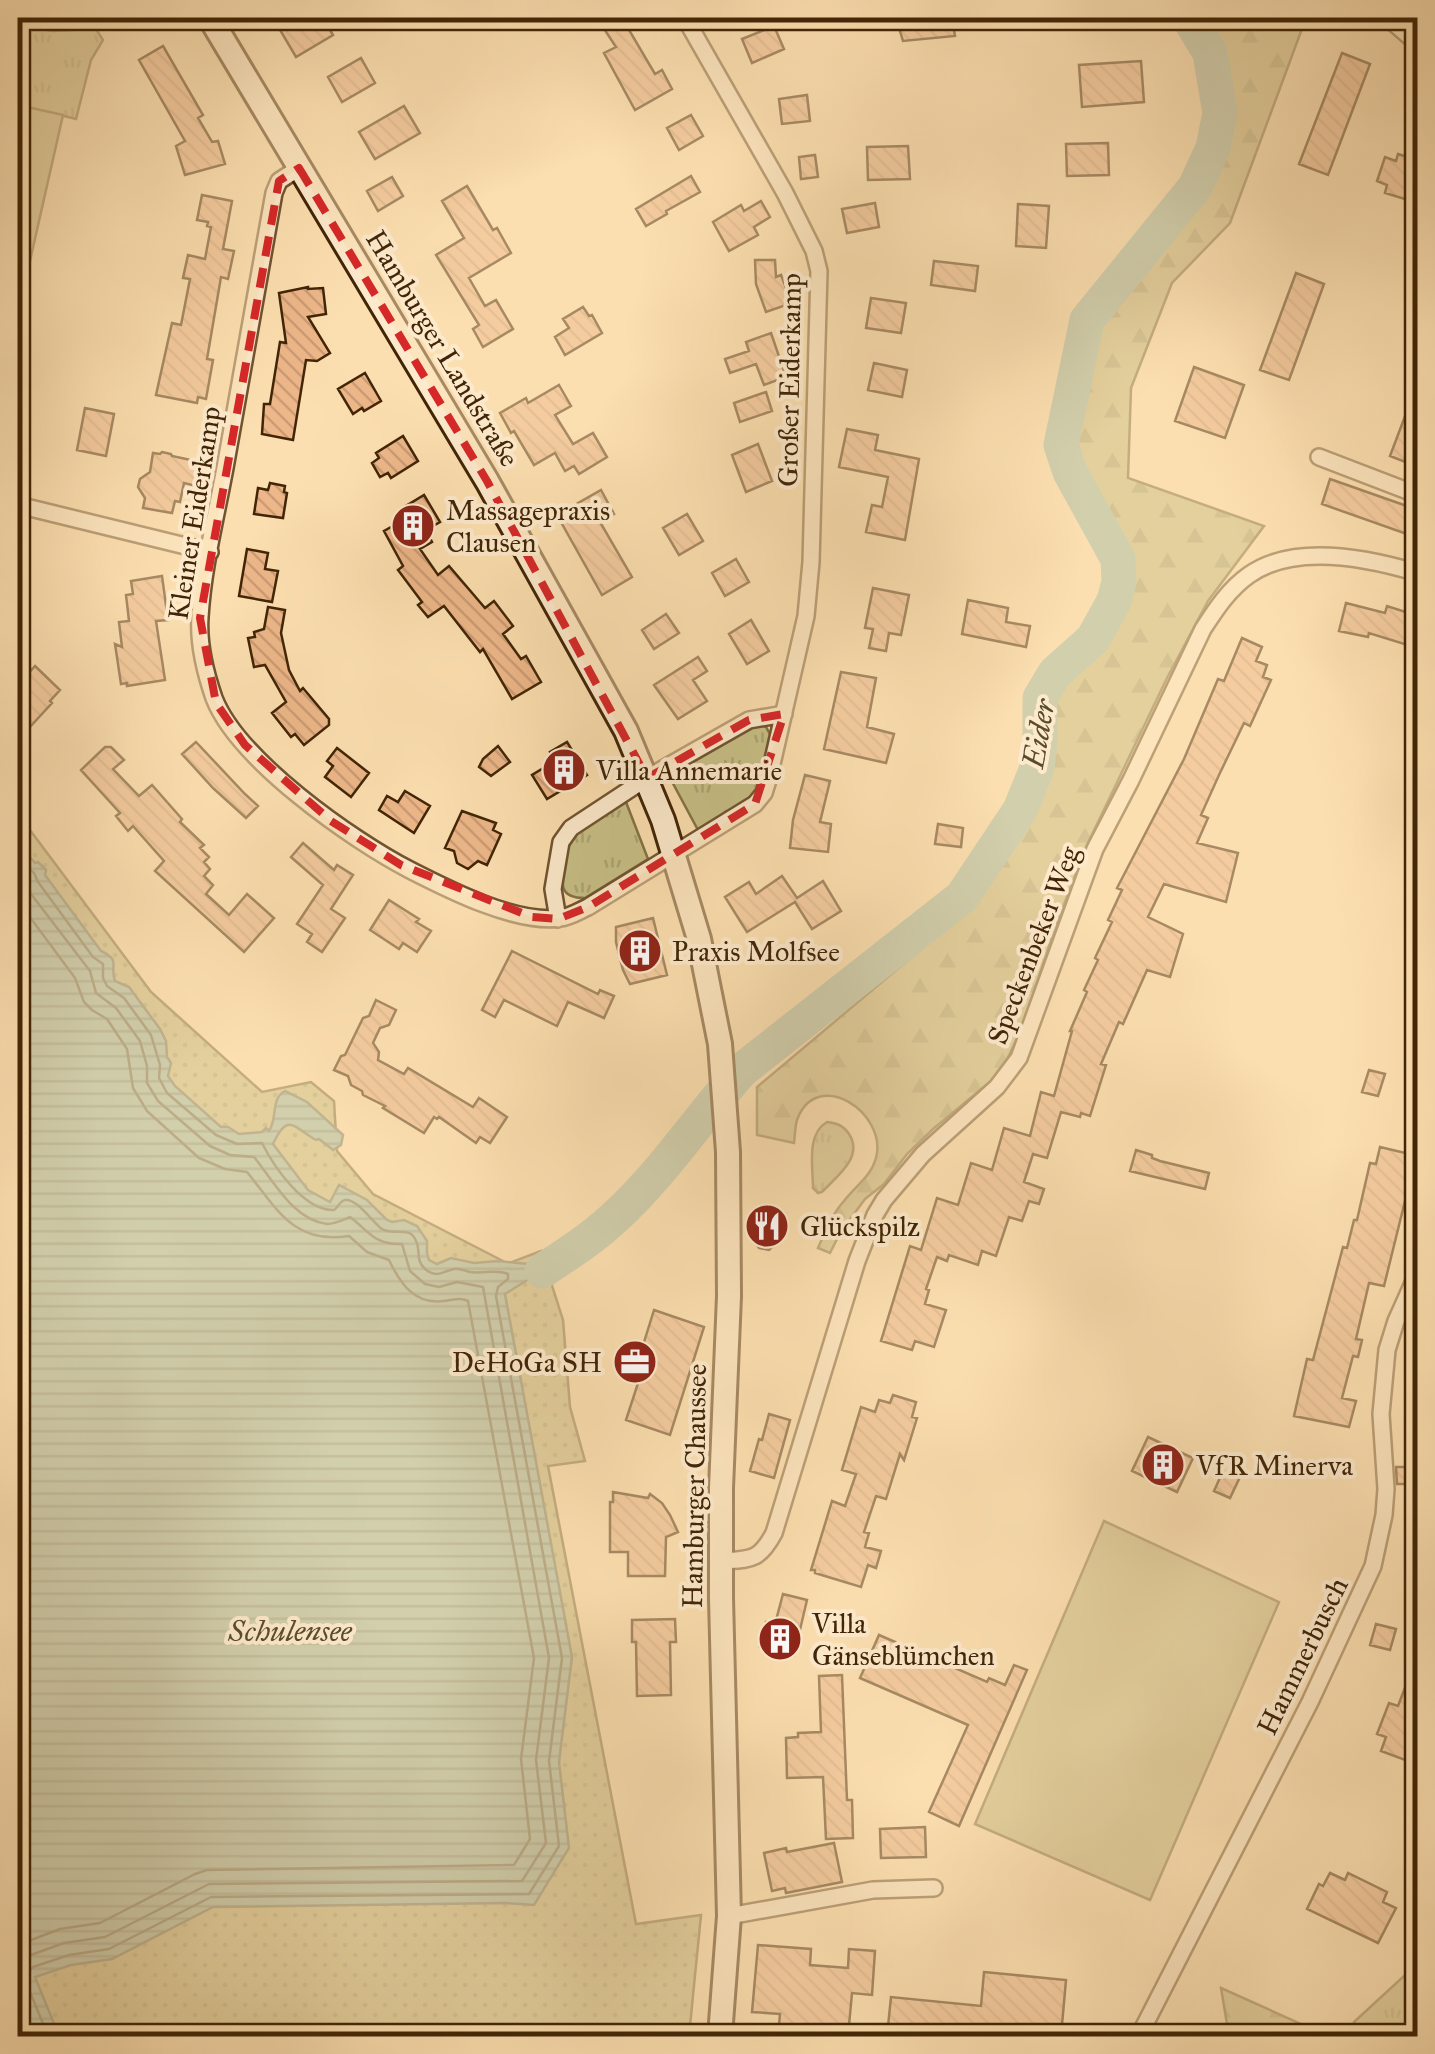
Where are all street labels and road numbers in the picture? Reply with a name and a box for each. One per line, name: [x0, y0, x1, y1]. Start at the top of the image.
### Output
street label: Hamburger Landstraße: [358, 224, 527, 473]
street label: Großer Eiderkamp: [770, 273, 809, 487]
street label: Kleiner Eiderkamp: [160, 404, 229, 623]
street label: Speckenbeker Weg: [980, 840, 1088, 1049]
street label: Hamburger Chaussee: [675, 1363, 714, 1609]
street label: Hammerbusch: [1249, 1571, 1356, 1741]

